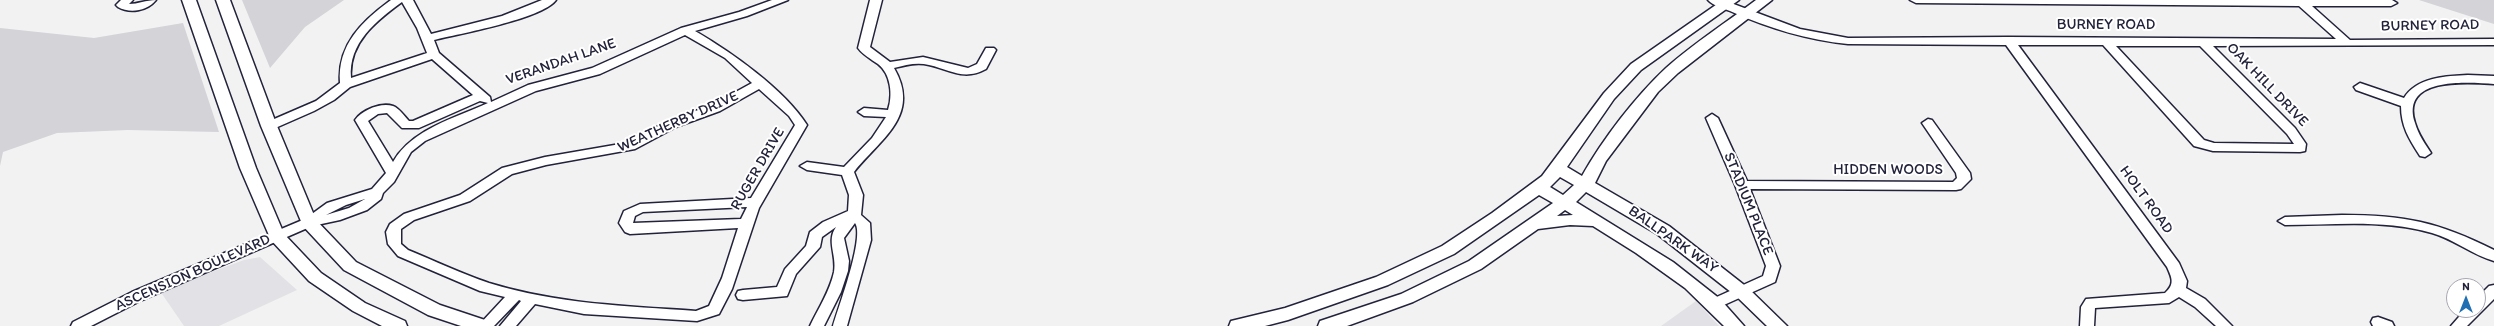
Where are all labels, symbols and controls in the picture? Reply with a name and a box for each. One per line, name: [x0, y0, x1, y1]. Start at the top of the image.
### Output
street label: BURNEY ROAD: [2057, 16, 2155, 34]
street label: BURNEY ROAD: [2381, 16, 2479, 36]
street label: VERANDAH LANE: [504, 35, 618, 89]
street label: OAK HILL DRIVE: [2222, 39, 2312, 131]
street label: WEATHERBY DRIVE: [615, 87, 741, 157]
street label: RUGER DRIVE: [727, 124, 789, 214]
street label: STADIUM PLACE: [1719, 150, 1777, 258]
street label: HIDDEN WOODS: [1833, 161, 1943, 179]
street label: HOLT ROAD: [2115, 162, 2177, 238]
street label: BALLPARK WAY: [1625, 202, 1721, 278]
street label: ASCENSION BOULEVARD: [113, 231, 273, 315]
north arrow: [2446, 278, 2486, 318]
text: N: [2462, 280, 2470, 293]

